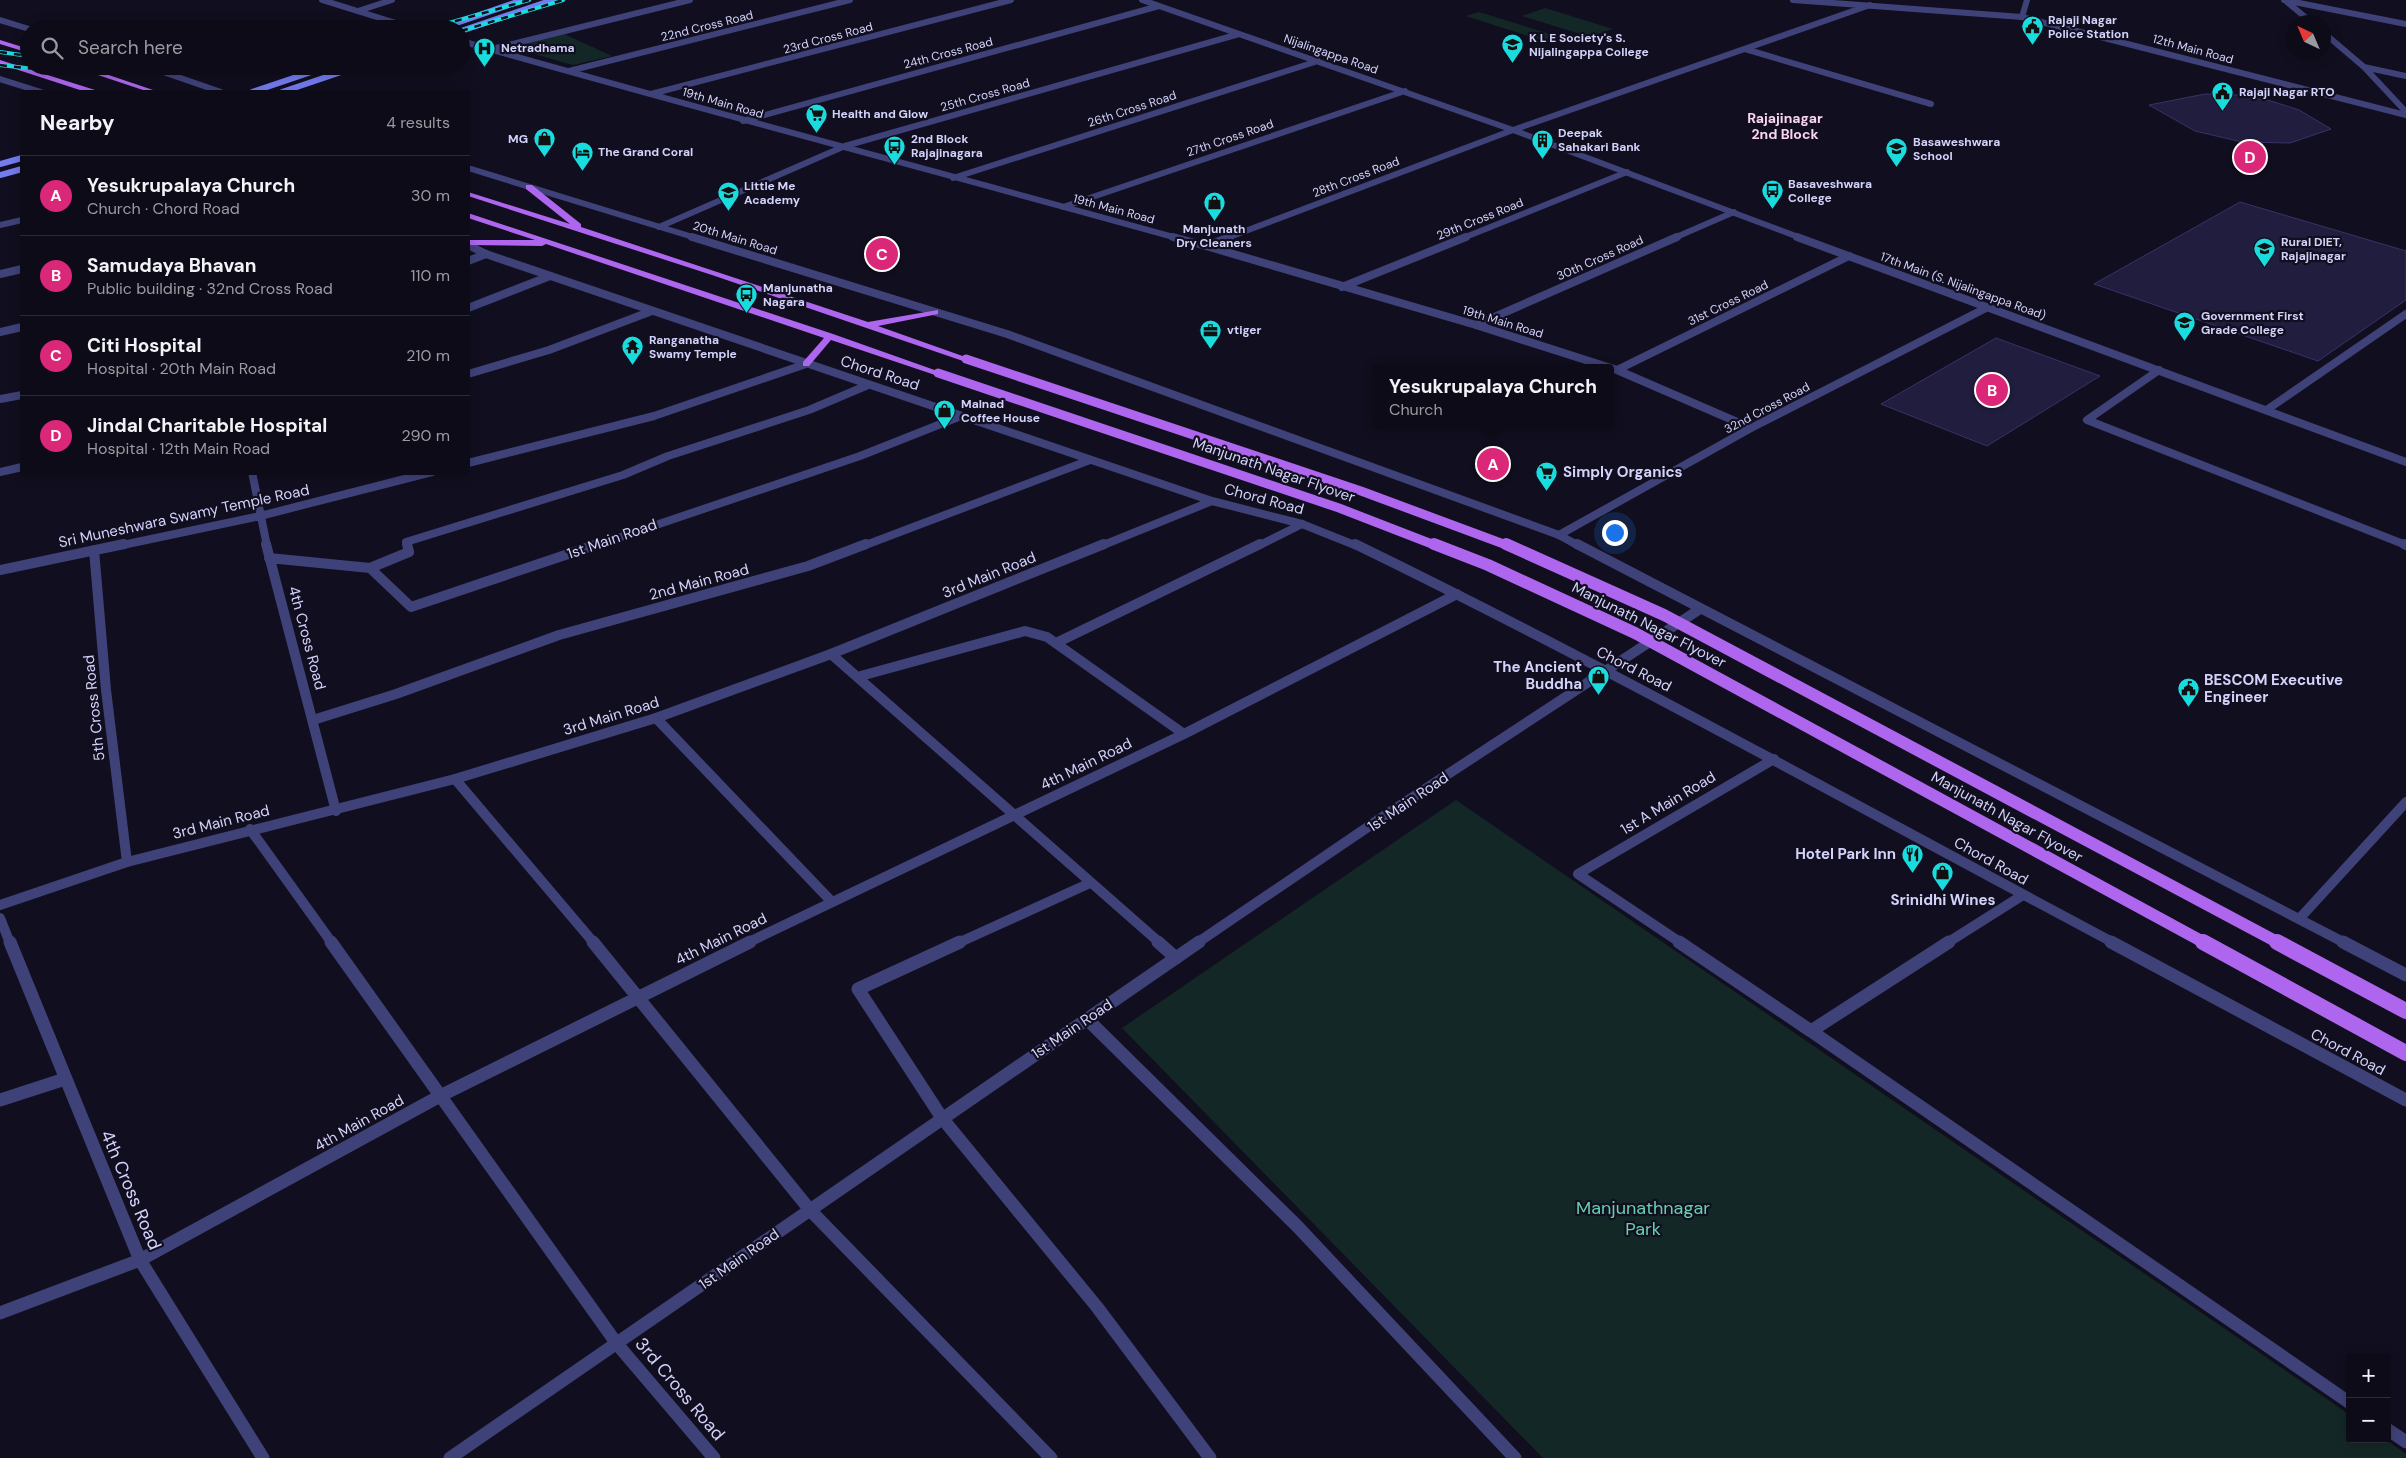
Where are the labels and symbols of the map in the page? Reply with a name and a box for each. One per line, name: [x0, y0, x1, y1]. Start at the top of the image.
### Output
street label: 22nd Cross Road: [659, 7, 755, 45]
place label: Rajaji Nagar Police Station: [2048, 12, 2129, 42]
public building icon: Rajaji Nagar Police Station: [2020, 15, 2044, 46]
north arrow: [2286, 15, 2331, 60]
street label: 23rd Cross Road: [781, 18, 875, 58]
street label: Nijalingappa Road: [1282, 30, 1380, 78]
place label: K L E Society's S. Nijalingappa College: [1529, 30, 1649, 60]
street label: 12th Main Road: [2151, 31, 2235, 67]
street label: 24th Cross Road: [902, 33, 994, 73]
school or university icon: K L E Society's S. Nijalingappa College: [1501, 33, 1525, 64]
hospital icon: Netradhama: [473, 36, 497, 67]
place label: Netradhama: [501, 40, 575, 56]
street label: 25th Cross Road: [939, 75, 1031, 115]
public building icon: Rajaji Nagar RTO: [2211, 80, 2235, 111]
street label: 19th Main Road: [681, 84, 765, 122]
place label: Rajaji Nagar RTO: [2239, 84, 2335, 100]
street label: 26th Cross Road: [1086, 87, 1178, 131]
supermarket icon: Health and Glow: [804, 102, 828, 133]
place label: Health and Glow: [832, 106, 928, 122]
district label: Rajajinagar 2nd Block: [1747, 109, 1823, 143]
street label: 27th Cross Road: [1184, 116, 1276, 160]
place label: Deepak Sahakari Bank: [1558, 125, 1641, 155]
shop icon: MG: [532, 127, 556, 158]
building icon: Deepak Sahakari Bank: [1530, 128, 1554, 159]
place label: MG: [508, 131, 528, 147]
place label: 2nd Block Rajajinagara: [911, 131, 983, 161]
bus stop icon: 2nd Block Rajajinagara: [883, 134, 907, 165]
place label: Basaweshwara School: [1913, 134, 2000, 164]
school or university icon: Basaweshwara School: [1885, 137, 1909, 168]
pin: D: [2234, 138, 2266, 176]
hotel icon: The Grand Coral: [570, 140, 594, 171]
place label: The Grand Coral: [598, 144, 693, 160]
street label: 28th Cross Road: [1310, 153, 1402, 201]
place label: Basaveshwara College: [1788, 176, 1872, 206]
place label: Little Me Academy: [744, 178, 801, 208]
bus stop icon: Basaveshwara College: [1760, 179, 1784, 210]
school or university icon: Little Me Academy: [716, 181, 740, 212]
street label: 19th Main Road: [1072, 190, 1156, 228]
shop icon: Manjunath Dry Cleaners: [1202, 190, 1226, 221]
street label: 29th Cross Road: [1434, 194, 1526, 244]
street label: 20th Main Road: [691, 218, 779, 258]
place label: Manjunath Dry Cleaners: [1176, 221, 1252, 251]
street label: 30th Cross Road: [1554, 232, 1646, 284]
place label: Rural DIET, Rajajinagar: [2281, 234, 2346, 264]
pin: C: [866, 235, 898, 273]
school or university icon: Rural DIET, Rajajinagar: [2253, 237, 2277, 268]
street label: 17th Main (S. Nijalingappa Road): [1878, 249, 2048, 323]
street label: 31st Cross Road: [1685, 277, 1771, 329]
place label: Manjunatha Nagara: [763, 280, 833, 310]
bus stop icon: Manjunatha Nagara: [735, 283, 759, 314]
street label: 19th Main Road: [1461, 302, 1545, 342]
place label: Government First Grade College: [2201, 308, 2304, 338]
school or university icon: Government First Grade College: [2173, 311, 2197, 342]
office icon: vtiger: [1199, 318, 1223, 349]
place label: vtiger: [1227, 322, 1262, 338]
place label: Ranganatha Swamy Temple: [649, 332, 737, 362]
temple icon: Ranganatha Swamy Temple: [621, 335, 645, 366]
street label: Chord Road: [838, 351, 922, 395]
pin: B: [1976, 371, 2008, 409]
street label: 32nd Cross Road: [1721, 379, 1813, 437]
place label: Malnad Coffee House: [961, 396, 1040, 426]
shop icon: Malnad Coffee House: [933, 399, 957, 430]
street label: Manjunath Nagar Flyover: [1190, 433, 1358, 507]
pin: A: [1477, 445, 1509, 483]
supermarket icon: Simply Organics: [1535, 460, 1559, 491]
place label: Simply Organics: [1563, 462, 1683, 482]
street label: Chord Road: [1222, 479, 1306, 519]
street label: Sri Muneshwara Swamy Temple Road: [57, 480, 311, 552]
street label: 1st Main Road: [564, 514, 660, 564]
your location: [1602, 520, 1628, 546]
street label: 3rd Main Road: [939, 547, 1039, 603]
street label: 2nd Main Road: [647, 559, 751, 605]
street label: Manjunath Nagar Flyover: [1569, 577, 1730, 673]
street label: 4th Cross Road: [284, 584, 330, 692]
street label: Chord Road: [1593, 642, 1675, 696]
street label: 5th Cross Road: [78, 654, 110, 762]
place label: The Ancient Buddha: [1493, 657, 1582, 694]
shop icon: The Ancient Buddha: [1586, 664, 1610, 695]
place label: BESCOM Executive Engineer: [2204, 670, 2343, 707]
public building icon: BESCOM Executive Engineer: [2176, 677, 2200, 708]
street label: 3rd Main Road: [561, 692, 661, 740]
street label: 4th Main Road: [1037, 733, 1135, 795]
street label: 1st A Main Road: [1617, 767, 1719, 839]
street label: Manjunath Nagar Flyover: [1928, 767, 2087, 867]
street label: 1st Main Road: [1364, 768, 1452, 836]
street label: 3rd Main Road: [170, 800, 272, 844]
street label: Chord Road: [1950, 832, 2032, 890]
restaurant icon: Hotel Park Inn: [1900, 842, 1924, 873]
place label: Hotel Park Inn: [1795, 844, 1896, 864]
shop icon: Srinidhi Wines: [1931, 860, 1955, 891]
place label: Srinidhi Wines: [1890, 890, 1996, 910]
street label: 4th Main Road: [672, 908, 770, 970]
street label: 1st Main Road: [1028, 995, 1116, 1063]
street label: Chord Road: [2307, 1024, 2389, 1080]
street label: 4th Main Road: [311, 1090, 407, 1156]
street label: 4th Cross Road: [95, 1126, 167, 1254]
park label: Manjunathnagar Park: [1576, 1196, 1710, 1241]
street label: 1st Main Road: [695, 1224, 783, 1294]
street label: 3rd Cross Road: [630, 1332, 730, 1446]

